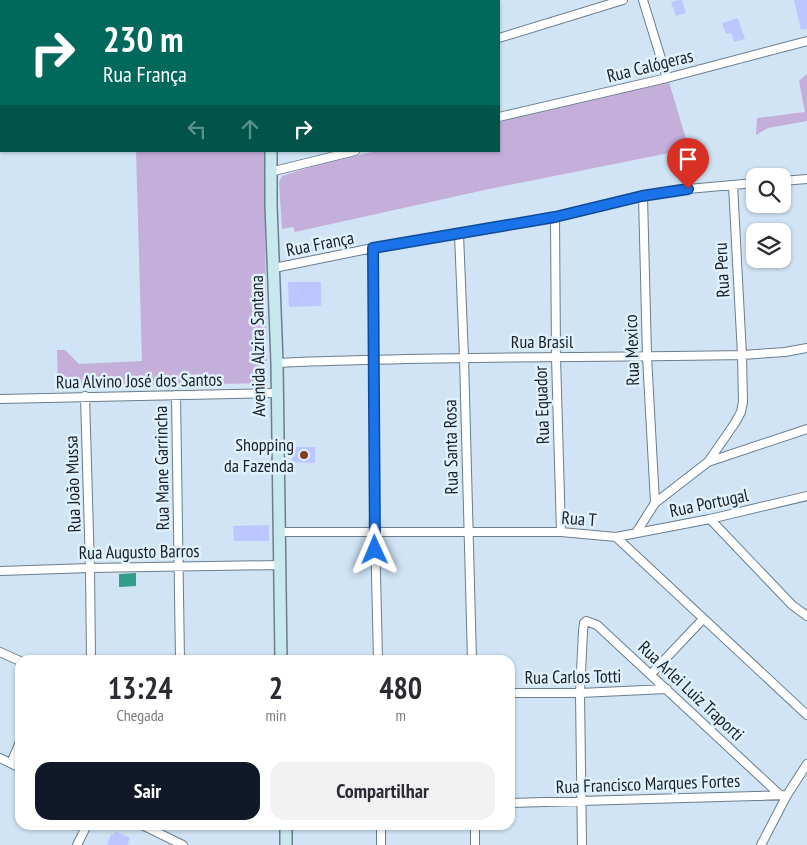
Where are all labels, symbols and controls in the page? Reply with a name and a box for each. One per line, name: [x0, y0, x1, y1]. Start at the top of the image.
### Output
text: 230 m: [103, 16, 184, 62]
icon: right: [20, 20, 85, 85]
street label: Rua Calógeras: [604, 44, 695, 87]
text: Rua França: [103, 60, 187, 88]
icon: left: [183, 115, 211, 143]
icon: ahead: [236, 115, 264, 143]
icon: right: [289, 115, 317, 143]
pin: [667, 138, 709, 189]
icon: arrive: [674, 145, 702, 173]
map controls: [746, 168, 791, 268]
button: search: [746, 168, 791, 213]
button: layers: [746, 223, 791, 268]
street label: Rua França: [284, 226, 356, 261]
street label: Rua Peru: [709, 242, 734, 298]
street label: Avenida Alzira Santana: [245, 275, 270, 417]
street label: Rua Mexico: [619, 314, 644, 386]
street label: Rua Brasil: [511, 330, 574, 353]
street label: Rua Equador: [529, 365, 554, 445]
street label: Rua Alvino José dos Santos: [56, 368, 222, 393]
street label: Rua Santa Rosa: [438, 399, 463, 495]
street label: Rua Mane Garrincha: [149, 406, 174, 530]
place label: Shopping da Fazenda: [224, 433, 294, 477]
street label: Rua João Mussa: [59, 435, 86, 533]
marker: Shopping da Fazenda: [298, 449, 310, 461]
street label: Rua Portugal: [667, 483, 751, 522]
street label: Rua T: [561, 506, 597, 531]
position arrow: [348, 523, 400, 575]
street label: Rua Augusto Barros: [78, 539, 200, 564]
street label: Rua Arlei Luiz Traporti: [634, 636, 749, 746]
street label: Rua Carlos Totti: [524, 664, 622, 689]
text: 13:24: [108, 668, 173, 707]
text: 2: [269, 668, 283, 707]
text: 480: [379, 668, 422, 707]
text: Chegada: [116, 705, 164, 725]
text: min: [265, 705, 286, 725]
text: m: [395, 705, 406, 725]
button: Sair: [35, 762, 260, 820]
button: Compartilhar: [270, 762, 495, 820]
street label: Rua Francisco Marques Fortes: [555, 769, 741, 798]

